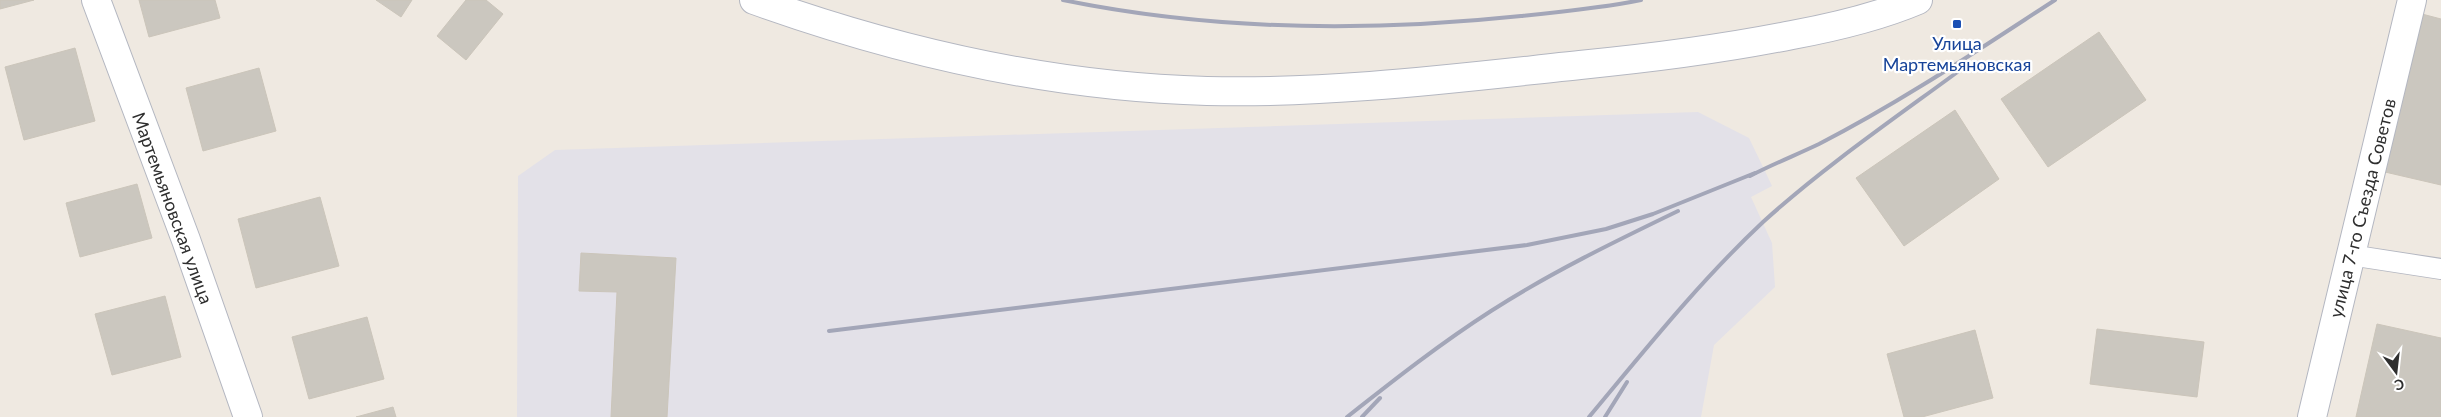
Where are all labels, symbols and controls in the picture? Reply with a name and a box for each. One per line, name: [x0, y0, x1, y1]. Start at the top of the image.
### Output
marker: Улица Мартемьяновская: [1951, 18, 1963, 30]
place label: Улица Мартемьяновская: [1883, 32, 2031, 75]
street label: улица 7-го Съезда Советов: [2324, 96, 2400, 320]
street label: Мартемьяновская улица: [128, 109, 218, 307]
north arrow: [2371, 347, 2421, 397]
text: С: [2392, 376, 2406, 395]

